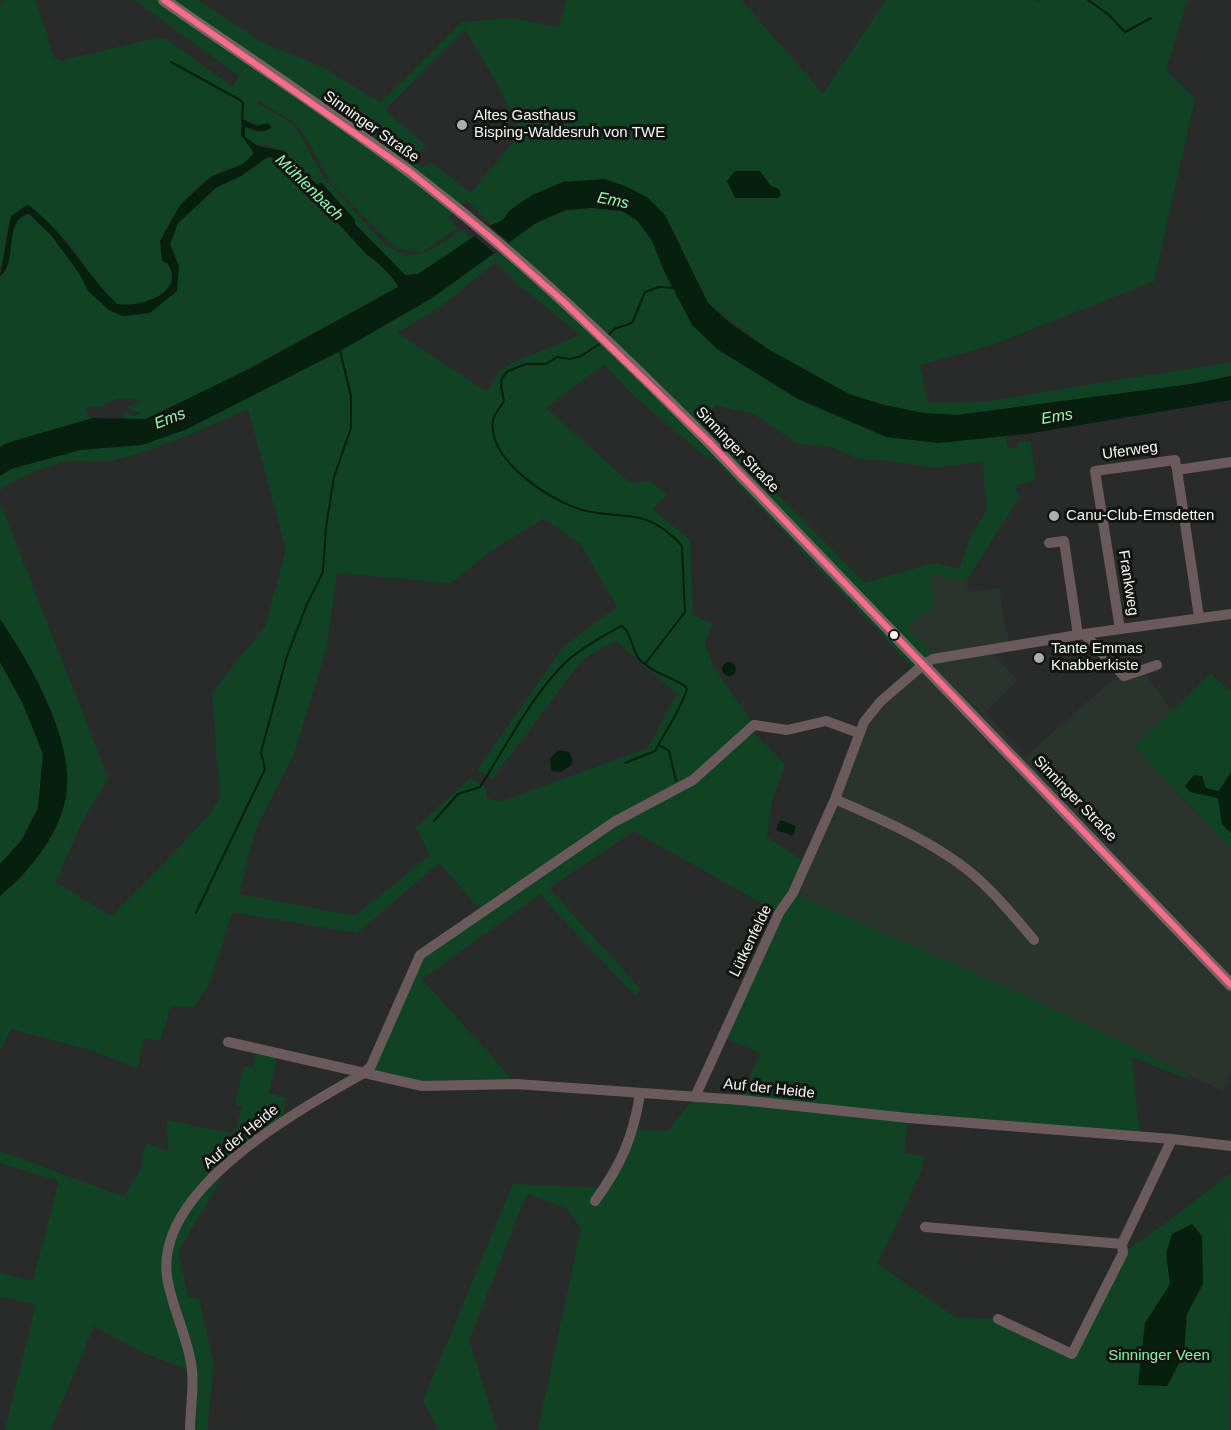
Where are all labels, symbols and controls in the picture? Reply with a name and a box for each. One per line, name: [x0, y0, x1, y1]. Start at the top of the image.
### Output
street label: Sinninger Straße: [320, 87, 422, 167]
place label: Altes Gasthaus Bisping-Waldesruh von TWE: [474, 107, 665, 142]
marker: Altes Gasthaus Bisping-Waldesruh von TWE: [455, 118, 469, 132]
water label: Mühlenbach: [271, 151, 347, 225]
water label: Ems: [595, 189, 631, 213]
street label: Sinninger Straße: [691, 403, 783, 497]
water label: Ems: [152, 404, 188, 434]
water label: Ems: [1040, 405, 1074, 429]
street label: Uferweg: [1101, 438, 1159, 464]
place label: Canu-Club-Emsdetten: [1066, 507, 1214, 525]
marker: Canu-Club-Emsdetten: [1047, 509, 1061, 523]
street label: Frankweg: [1114, 549, 1142, 617]
unlabelled marker: [888, 629, 900, 641]
place label: Tante Emmas Knabberkiste: [1051, 640, 1143, 675]
marker: Tante Emmas Knabberkiste: [1032, 651, 1046, 665]
street label: Sinninger Straße: [1029, 752, 1121, 846]
street label: Lütkenfelde: [726, 902, 776, 980]
street label: Auf der Heide: [722, 1075, 816, 1103]
street label: Auf der Heide: [200, 1101, 282, 1173]
park label: Sinninger Veen: [1108, 1347, 1210, 1365]

